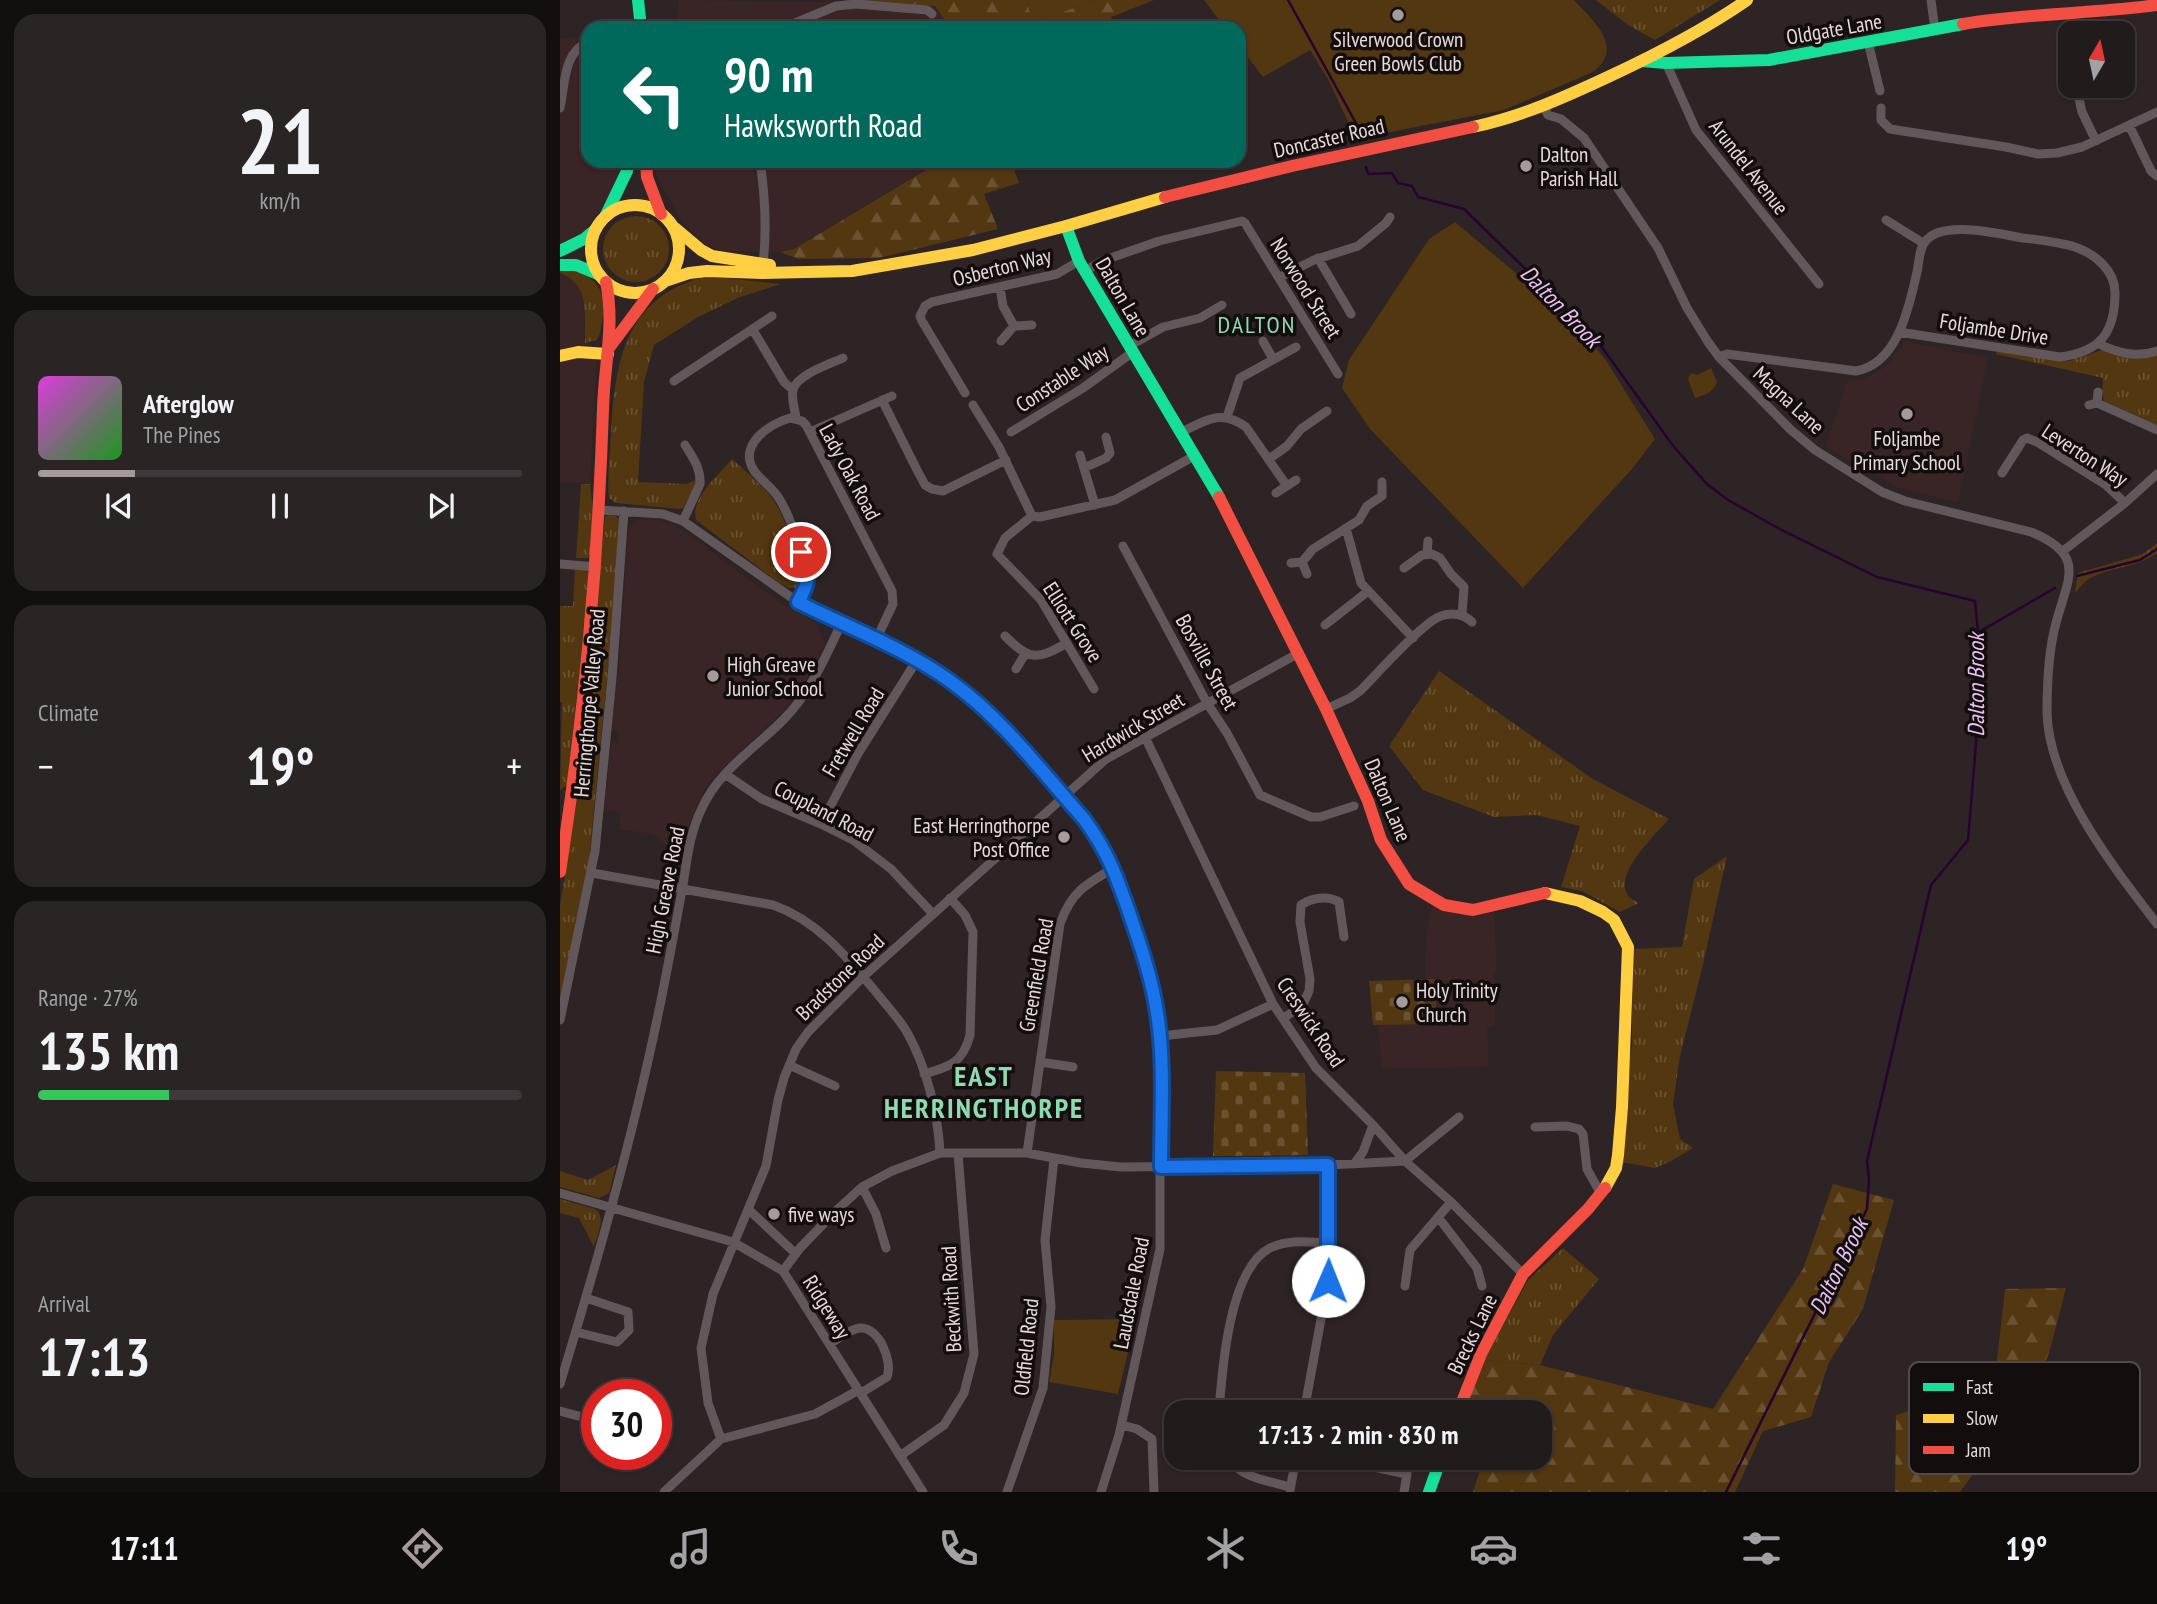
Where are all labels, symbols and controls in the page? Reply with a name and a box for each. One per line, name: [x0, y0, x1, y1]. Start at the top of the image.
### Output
marker: Silverwood Crown Green Bowls Club: [1390, 7, 1406, 23]
street label: Oldgate Lane: [1784, 7, 1884, 51]
north arrow: [2058, 21, 2135, 98]
map controls: [2058, 21, 2135, 98]
place label: Silverwood Crown Green Bowls Club: [1333, 26, 1463, 77]
text: 90 m: [724, 42, 813, 106]
icon: left: [609, 49, 700, 140]
text: 21: [237, 81, 324, 199]
text: Hawksworth Road: [724, 104, 922, 146]
street label: Doncaster Road: [1271, 112, 1387, 164]
street label: Arundel Avenue: [1703, 114, 1795, 220]
place label: Dalton Parish Hall: [1540, 141, 1618, 192]
marker: Dalton Parish Hall: [1518, 158, 1534, 174]
text: km/h: [260, 186, 300, 215]
street label: Norwood Street: [1264, 233, 1348, 343]
street label: Osberton Way: [950, 242, 1054, 292]
street label: Dalton Lane: [1089, 252, 1157, 342]
water label: Dalton Brook: [1515, 259, 1610, 356]
street label: Foljambe Drive: [1938, 307, 2050, 351]
district label: DALTON: [1218, 309, 1296, 340]
street label: Constable Way: [1011, 338, 1114, 418]
street label: Magna Lane: [1748, 360, 1830, 440]
text: Afterglow: [143, 387, 234, 420]
marker: Foljambe Primary School: [1899, 406, 1915, 422]
street label: Leverton Way: [2037, 417, 2133, 493]
street label: Lady Oak Road: [813, 419, 887, 525]
text: The Pines: [143, 420, 221, 449]
place label: Foljambe Primary School: [1853, 425, 1961, 476]
icon: previous: [100, 487, 138, 525]
icon: pause: [261, 487, 299, 525]
icon: next: [422, 487, 460, 525]
pin: [771, 522, 831, 582]
icon: arrive: [782, 533, 820, 571]
street label: Elliott Grove: [1037, 577, 1109, 667]
street label: Herringthorpe Valley Road: [567, 608, 611, 798]
street label: Bosville Street: [1170, 609, 1244, 715]
water label: Dalton Brook: [1961, 630, 1990, 737]
place label: High Greave Junior School: [726, 651, 823, 702]
marker: High Greave Junior School: [705, 668, 721, 684]
street label: Fretwell Road: [816, 682, 890, 782]
street label: Hardwick Street: [1077, 686, 1189, 768]
text: Climate: [38, 698, 99, 727]
text: 19°: [246, 732, 314, 799]
text: −: [38, 741, 54, 790]
text: +: [506, 741, 522, 790]
street label: Dalton Lane: [1359, 755, 1417, 845]
street label: Coupland Road: [770, 774, 878, 848]
place label: East Herringthorpe Post Office: [913, 812, 1050, 863]
street label: High Greave Road: [639, 824, 691, 956]
marker: East Herringthorpe Post Office: [1056, 829, 1072, 845]
street label: Greenfield Road: [1013, 916, 1059, 1034]
street label: Bradstone Road: [790, 928, 890, 1026]
street label: Creswick Road: [1271, 972, 1351, 1072]
place label: Holy Trinity Church: [1416, 977, 1498, 1028]
text: Range · 27%: [38, 983, 138, 1012]
marker: Holy Trinity Church: [1394, 994, 1410, 1010]
text: 135 km: [38, 1017, 179, 1084]
district label: EAST HERRINGTHORPE: [884, 1057, 1084, 1126]
place label: five ways: [788, 1201, 854, 1228]
marker: five ways: [766, 1206, 782, 1222]
water label: Dalton Brook: [1802, 1210, 1875, 1319]
street label: Laudsdale Road: [1107, 1235, 1155, 1351]
position arrow: [1291, 1244, 1365, 1318]
street label: Beckwith Road: [935, 1245, 967, 1353]
street label: Ridgeway: [797, 1270, 857, 1344]
text: Arrival: [38, 1289, 90, 1318]
street label: Brecks Lane: [1441, 1289, 1503, 1379]
street label: Oldfield Road: [1007, 1297, 1045, 1397]
text: 17:13: [38, 1323, 150, 1390]
legend: [1909, 1362, 2140, 1474]
text: Fast: [1966, 1375, 1994, 1399]
speed limit sign: 30: [581, 1379, 672, 1470]
text: Slow: [1966, 1406, 1999, 1430]
text: 17:13 · 2 min · 830 m: [1258, 1418, 1458, 1451]
text: Jam: [1965, 1438, 1991, 1462]
icon: directions: [398, 1524, 447, 1573]
icon: music: [666, 1524, 715, 1573]
icon: phone: [934, 1524, 983, 1573]
icon: climate: [1201, 1524, 1250, 1573]
icon: car: [1469, 1524, 1518, 1573]
icon: filters: [1737, 1524, 1786, 1573]
text: 17:11: [109, 1527, 179, 1569]
text: 19°: [2005, 1527, 2048, 1569]

